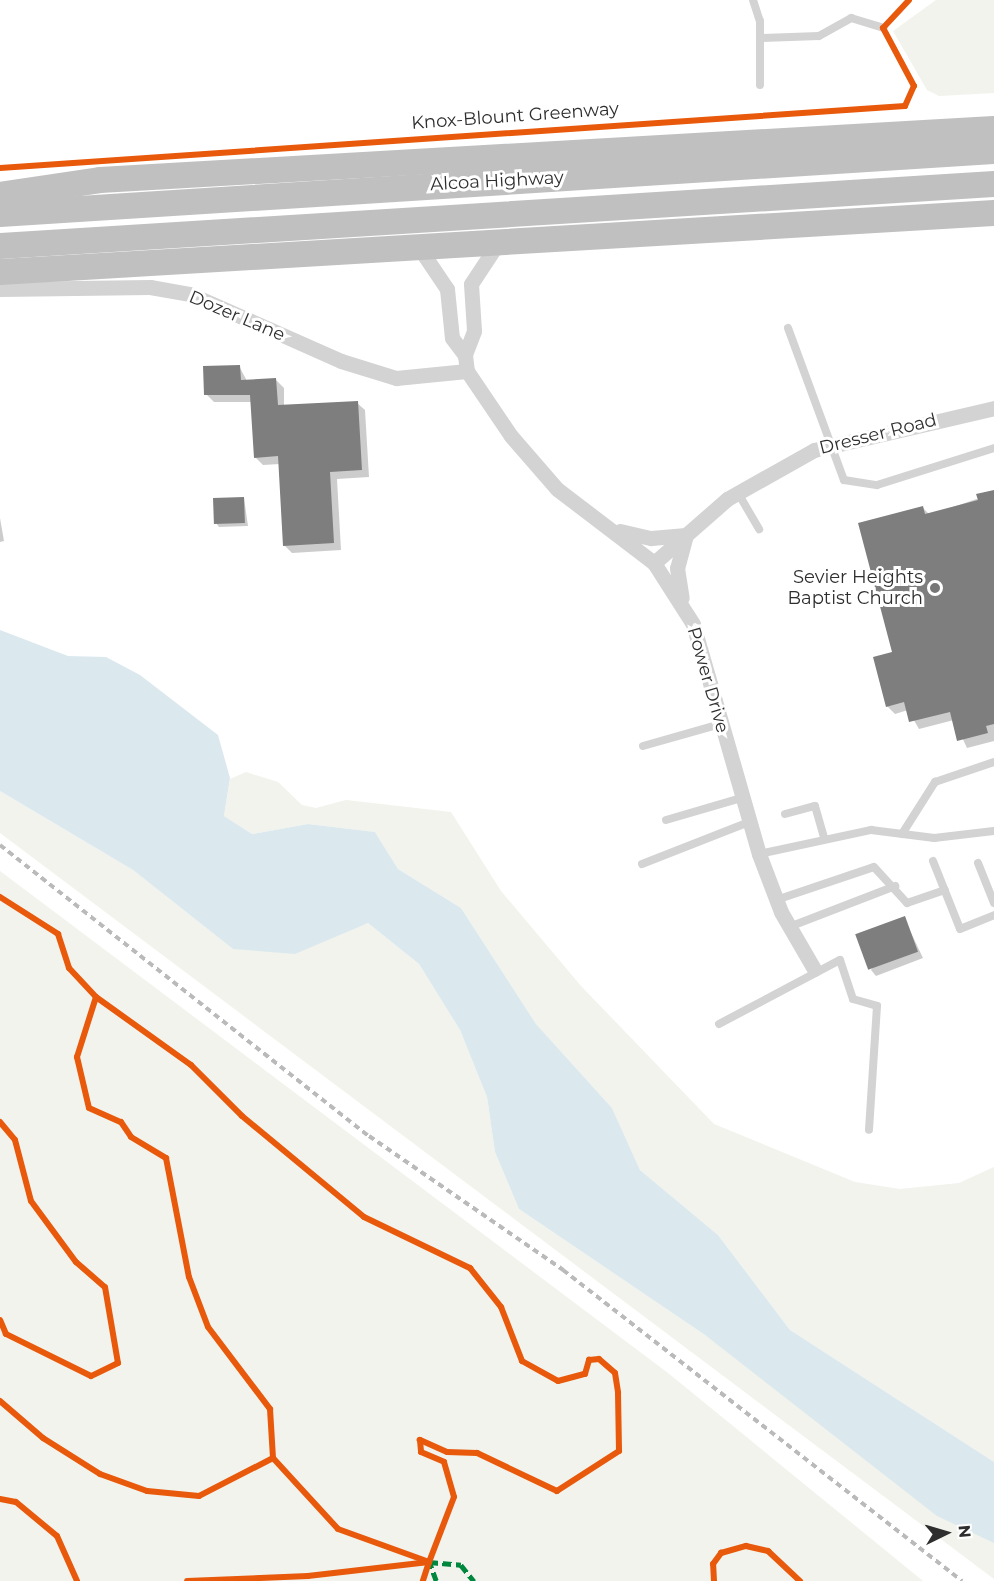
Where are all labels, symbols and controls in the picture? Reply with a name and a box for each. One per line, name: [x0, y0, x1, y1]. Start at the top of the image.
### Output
street label: Knox-Blount Greenway: [411, 98, 619, 134]
street label: Alcoa Highway: [430, 167, 564, 195]
street label: Dozer Lane: [186, 286, 288, 346]
street label: Dresser Road: [817, 409, 939, 459]
place label: Sevier Heights Baptist Church: [787, 567, 923, 610]
marker: Sevier Heights Baptist Church: [928, 581, 942, 595]
street label: Power Drive: [683, 625, 733, 735]
north arrow: [916, 1503, 976, 1563]
text: N: [954, 1524, 974, 1539]

